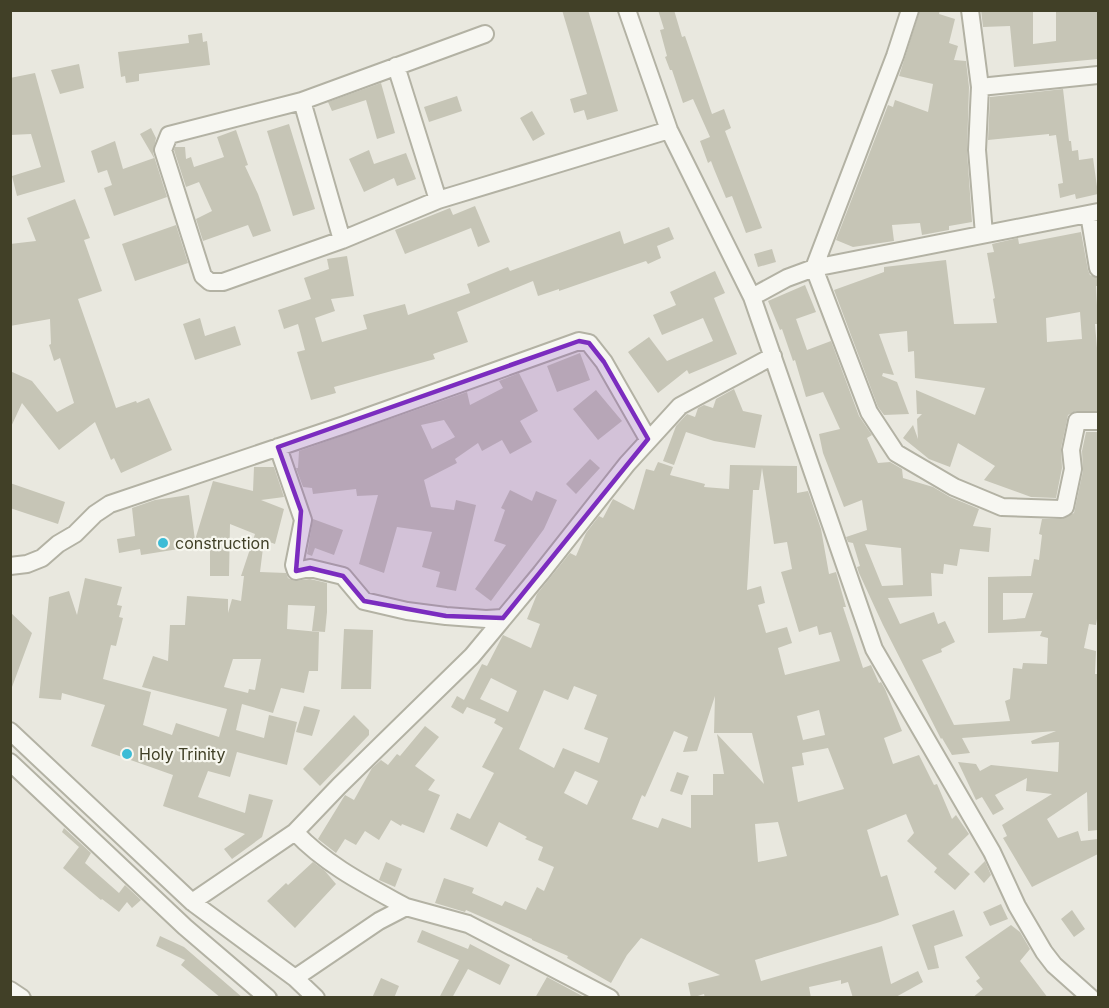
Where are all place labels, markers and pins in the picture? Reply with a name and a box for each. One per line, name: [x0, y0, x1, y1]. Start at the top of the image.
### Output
place label: construction: [175, 533, 270, 553]
marker: construction: [156, 536, 170, 550]
place label: Holy Trinity: [139, 744, 225, 764]
marker: Holy Trinity: [120, 747, 134, 761]

